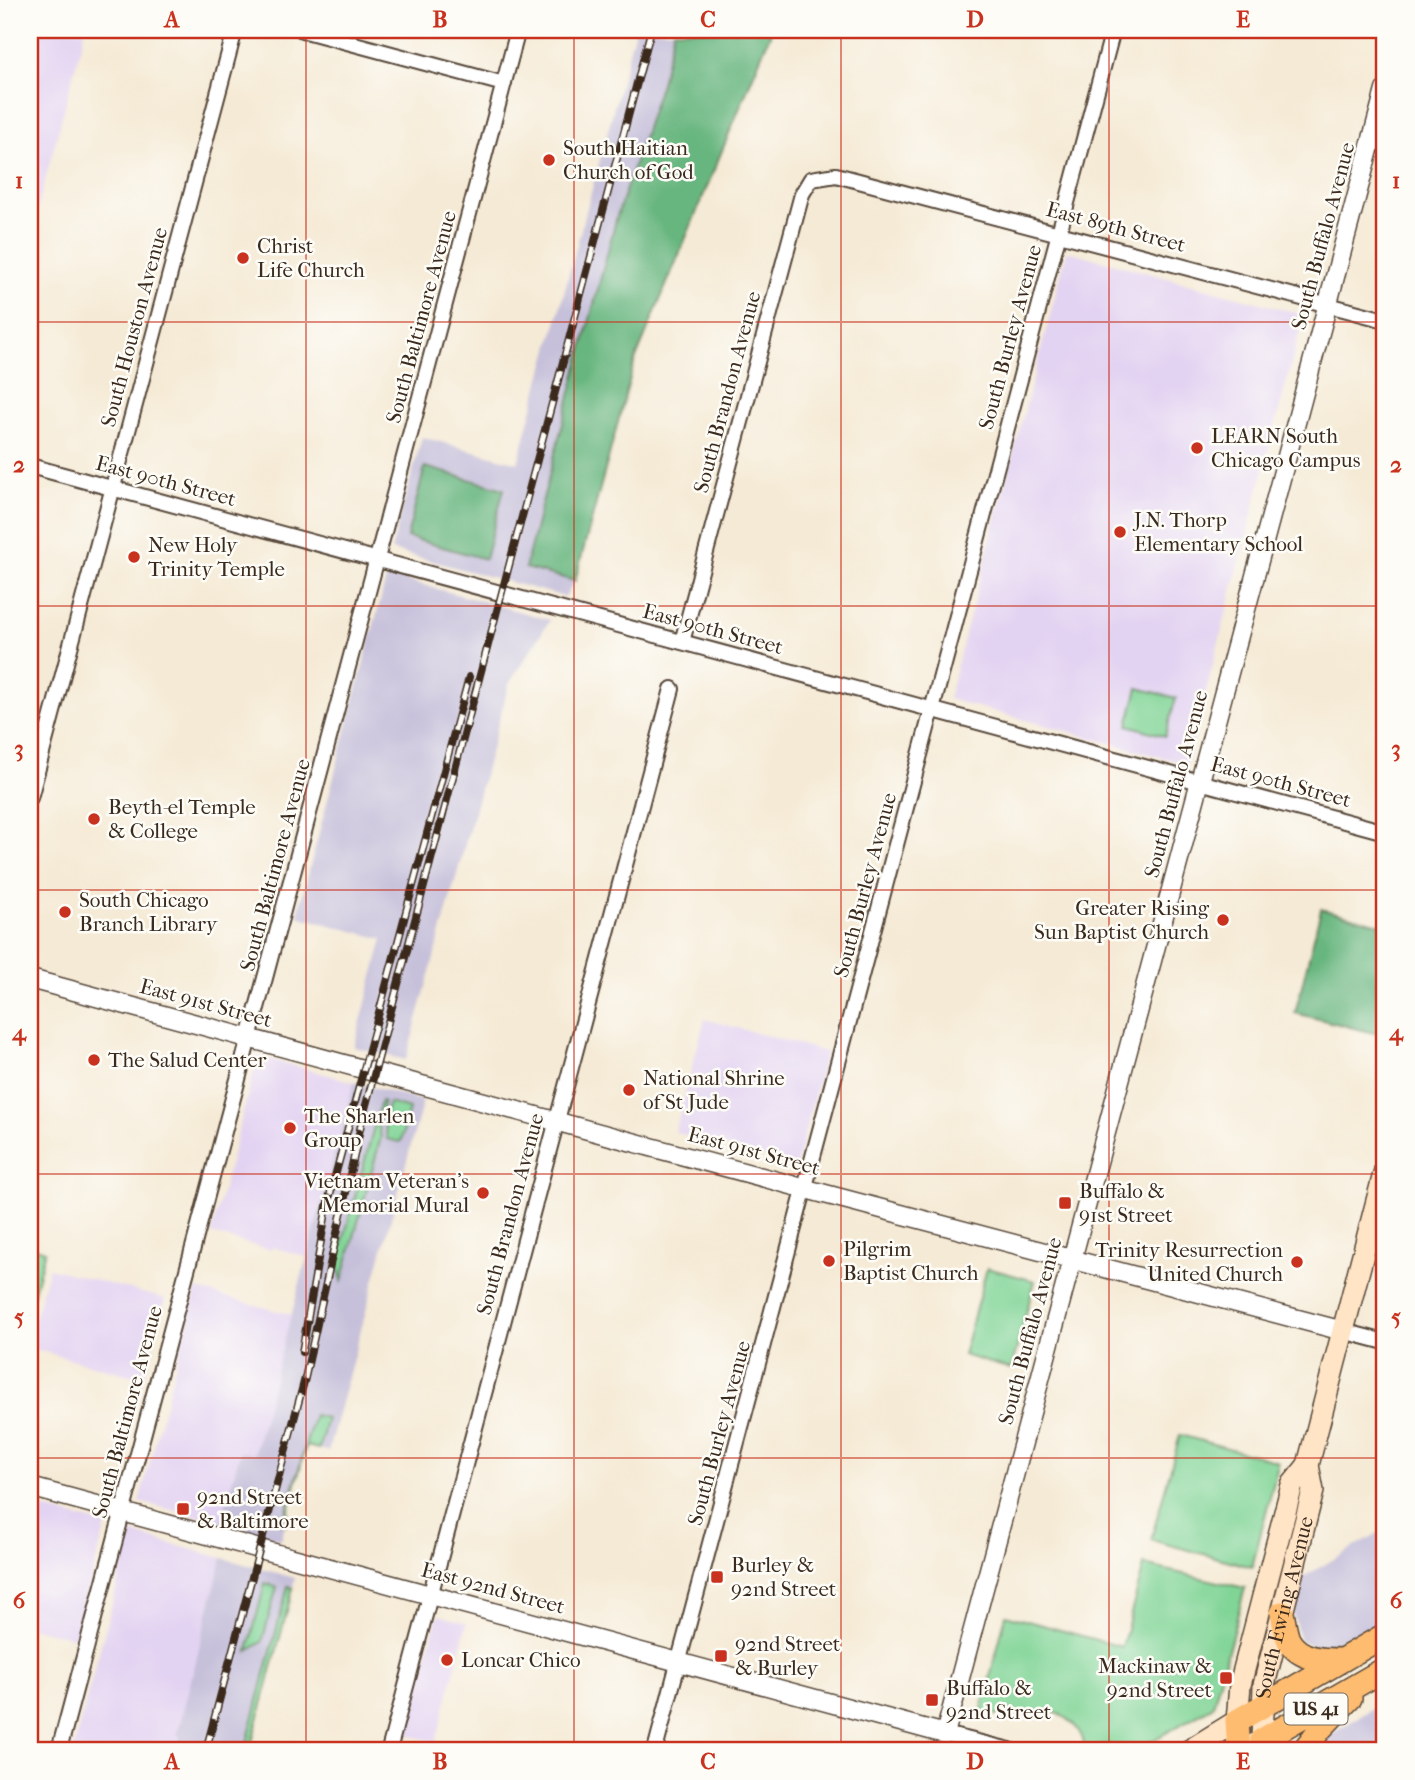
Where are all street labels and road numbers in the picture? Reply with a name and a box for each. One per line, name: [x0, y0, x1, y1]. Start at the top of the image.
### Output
street label: South Buffalo Avenue: [1286, 140, 1360, 332]
street label: East 89th Street: [1044, 197, 1189, 257]
street label: South Baltimore Avenue: [381, 208, 461, 426]
street label: South Houston Avenue: [96, 224, 172, 430]
street label: South Burley Avenue: [974, 242, 1046, 432]
street label: South Brandon Avenue: [689, 289, 765, 495]
street label: East 90th Street: [93, 451, 239, 511]
street label: East 90th Street: [640, 599, 786, 659]
street label: South Buffalo Avenue: [1139, 688, 1213, 880]
street label: East 90th Street: [1208, 752, 1354, 812]
street label: South Baltimore Avenue: [235, 756, 315, 974]
street label: South Burley Avenue: [829, 790, 901, 980]
street label: East 91st Street: [137, 974, 275, 1032]
street label: South Brandon Avenue: [472, 1111, 548, 1317]
street label: East 91st Street: [685, 1122, 823, 1180]
street label: South Buffalo Avenue: [993, 1235, 1067, 1427]
street label: South Baltimore Avenue: [87, 1303, 167, 1521]
street label: South Burley Avenue: [683, 1338, 755, 1528]
street label: South Ewing Avenue: [1252, 1514, 1318, 1699]
street label: East 92nd Street: [419, 1557, 568, 1619]
road number: US 41: [1284, 1694, 1348, 1724]

